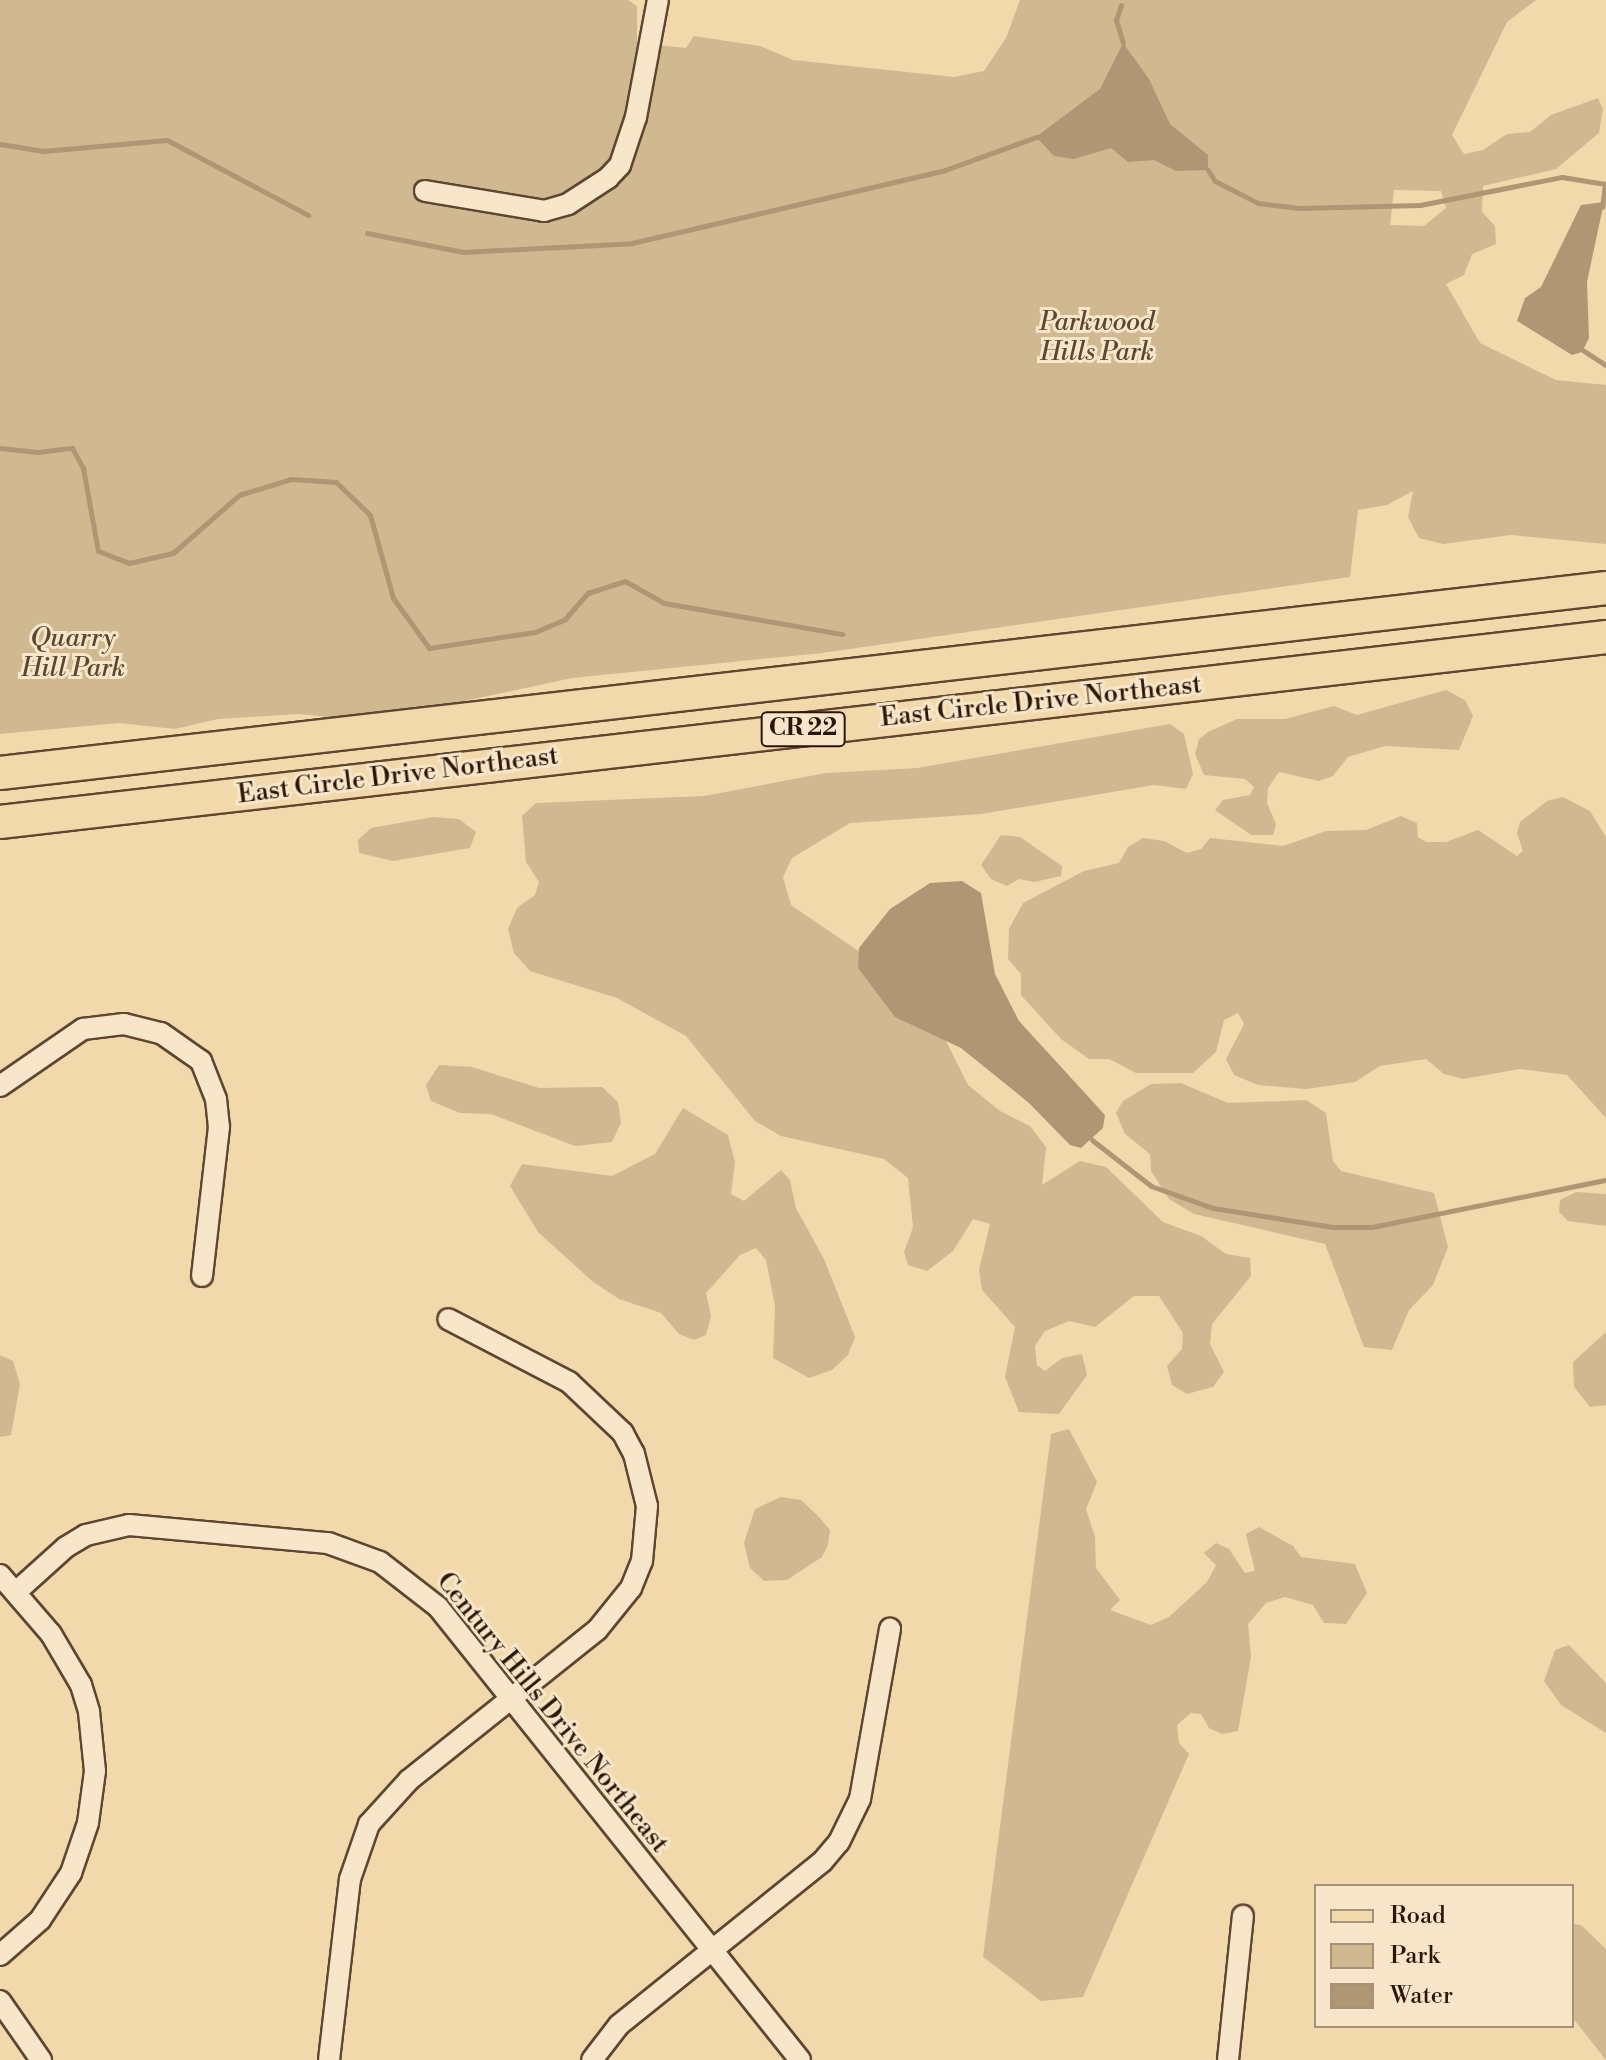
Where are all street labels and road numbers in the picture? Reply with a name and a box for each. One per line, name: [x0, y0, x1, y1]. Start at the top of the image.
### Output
street label: East Circle Drive Northeast: [879, 670, 1203, 734]
road number: CR 22: [759, 709, 847, 749]
street label: East Circle Drive Northeast: [236, 741, 560, 811]
street label: Century Hills Drive Northeast: [429, 1567, 675, 1859]

